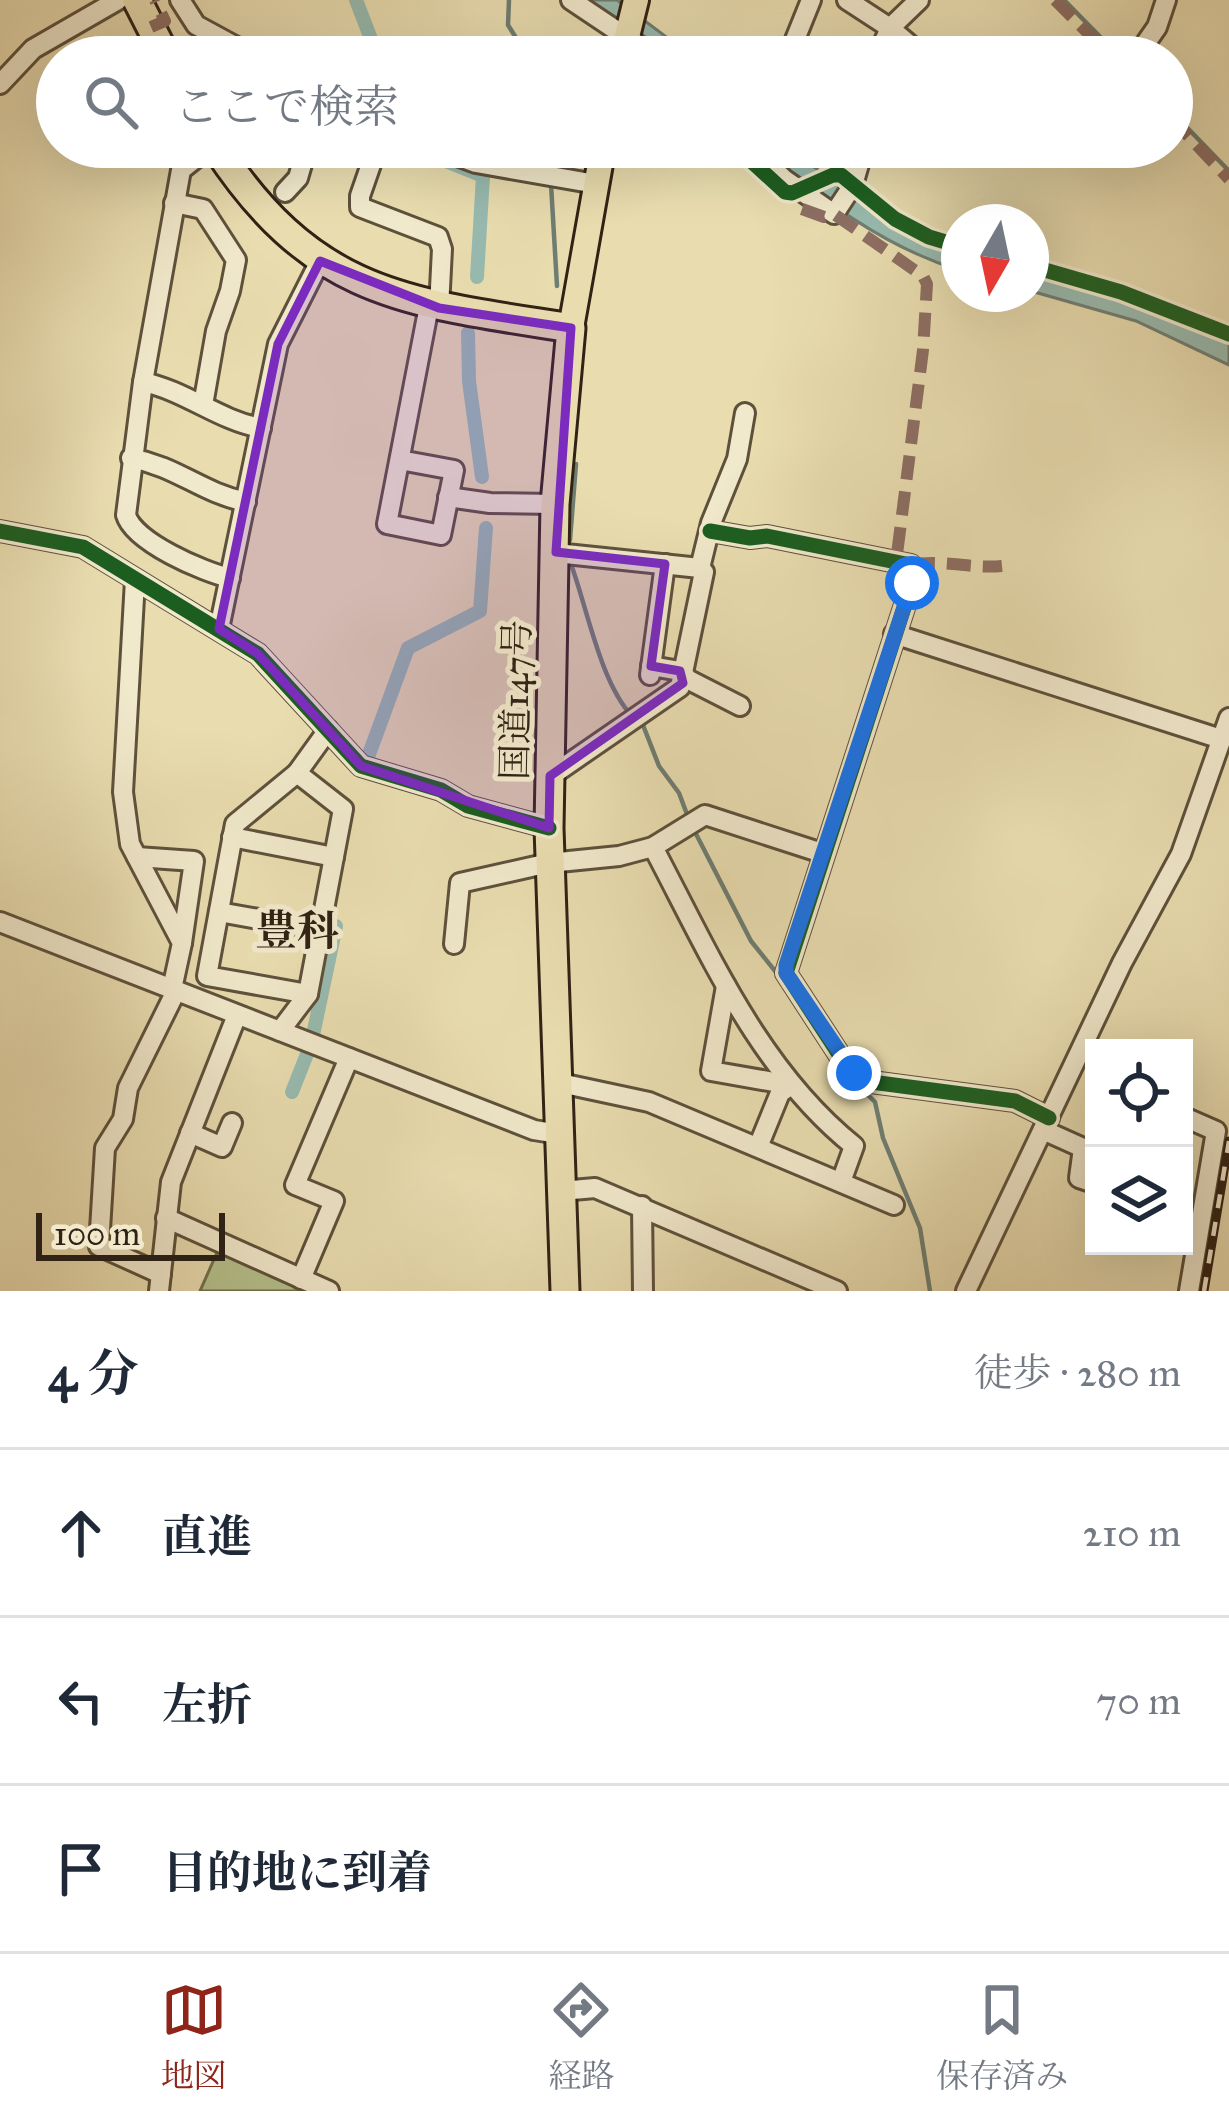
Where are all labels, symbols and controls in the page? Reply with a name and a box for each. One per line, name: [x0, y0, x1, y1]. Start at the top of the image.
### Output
search box: [36, 36, 1193, 168]
icon: search: [78, 69, 144, 135]
text: ここで検索: [174, 79, 399, 134]
north arrow: [941, 204, 1049, 312]
route start: [885, 556, 939, 610]
street label: 国道147号: [493, 620, 539, 780]
district label: 豊科: [255, 905, 339, 957]
map controls: [1085, 1039, 1193, 1255]
button: locate: [1085, 1039, 1193, 1147]
route end: [827, 1046, 881, 1100]
button: layers: [1085, 1147, 1193, 1255]
scale bar: [36, 1207, 225, 1260]
text: 100 m: [54, 1214, 140, 1254]
text: 4 分: [48, 1343, 138, 1405]
text: 徒歩 · 280 m: [974, 1349, 1181, 1397]
icon: ahead: [48, 1500, 114, 1566]
text: 直進: [162, 1509, 252, 1564]
text: 210 m: [1083, 1509, 1181, 1557]
icon: left: [48, 1668, 114, 1734]
text: 左折: [162, 1677, 252, 1732]
text: 70 m: [1096, 1677, 1181, 1725]
icon: arrive: [48, 1836, 114, 1902]
text: 目的地に到着: [162, 1845, 432, 1900]
tab: 地図: [161, 1977, 227, 2096]
tab: 経路: [548, 1977, 614, 2096]
tab: 保存済み: [936, 1977, 1068, 2096]

